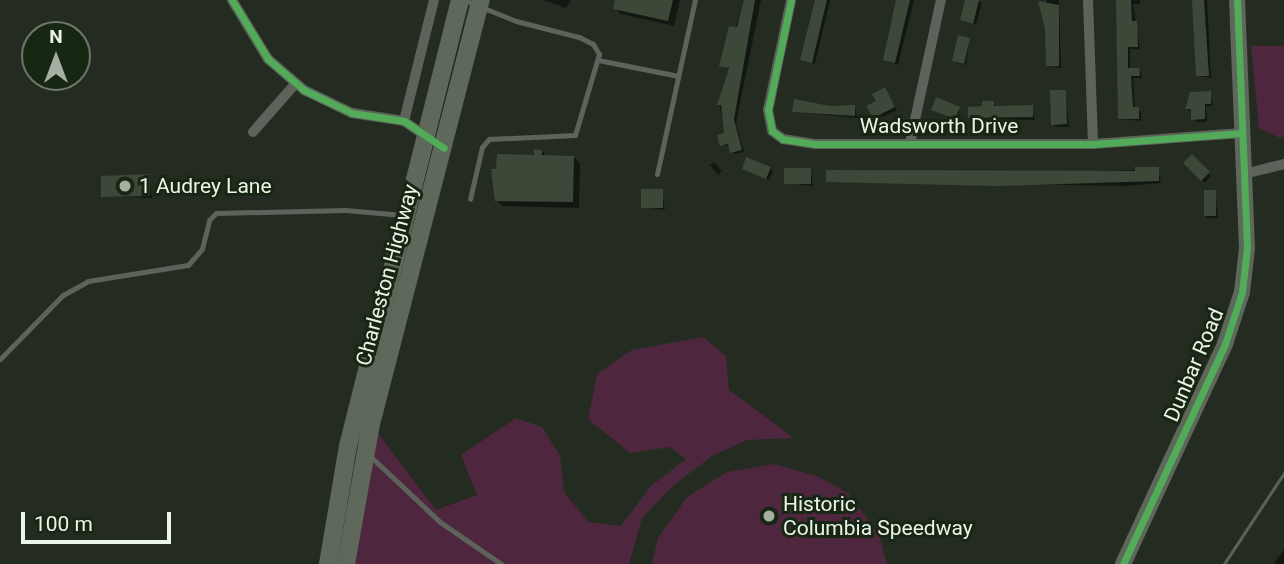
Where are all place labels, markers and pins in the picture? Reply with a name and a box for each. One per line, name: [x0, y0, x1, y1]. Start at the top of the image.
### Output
place label: 1 Audrey Lane: [139, 173, 272, 199]
marker: 1 Audrey Lane: [117, 178, 133, 194]
place label: Historic Columbia Speedway: [783, 491, 973, 541]
marker: Historic Columbia Speedway: [761, 508, 777, 524]

